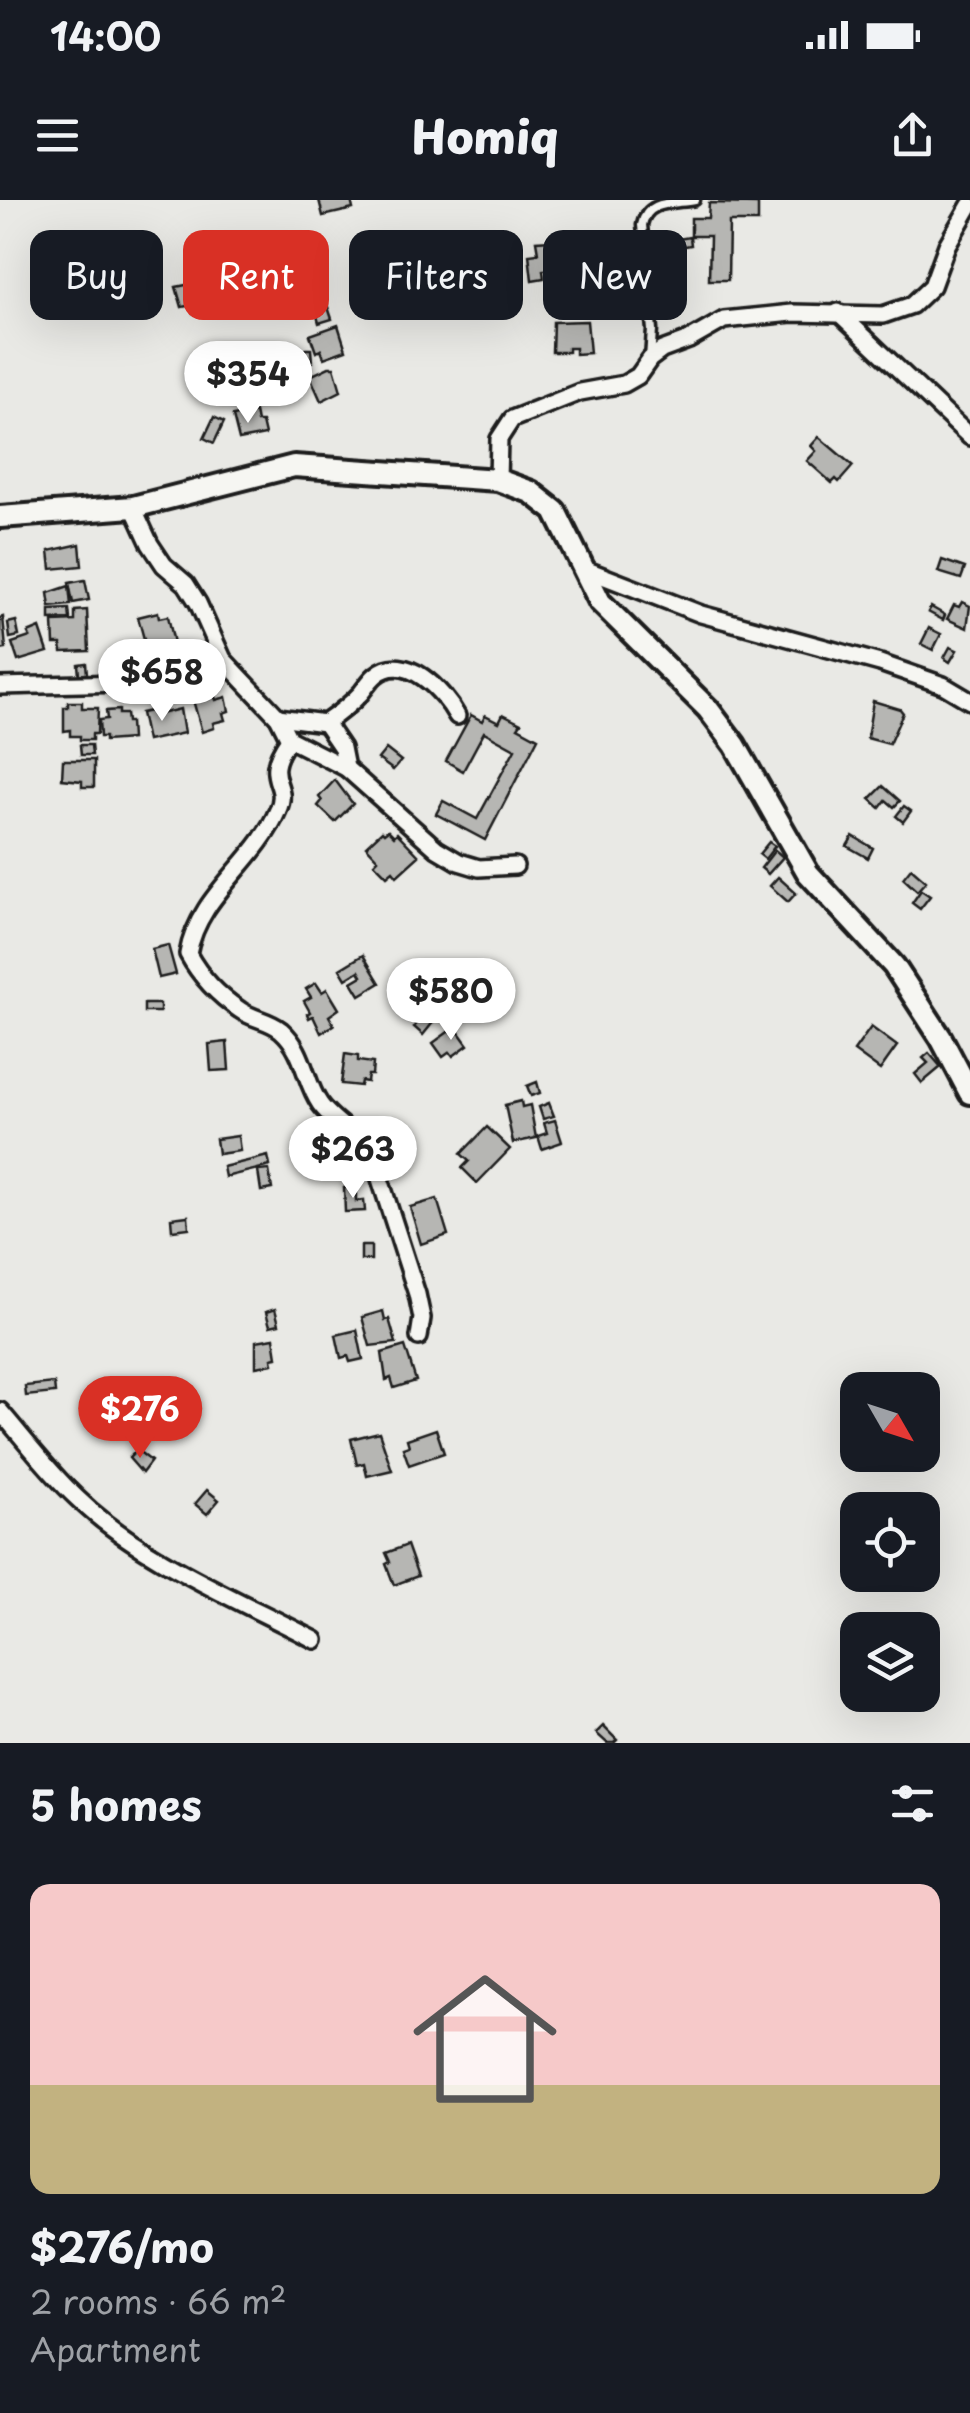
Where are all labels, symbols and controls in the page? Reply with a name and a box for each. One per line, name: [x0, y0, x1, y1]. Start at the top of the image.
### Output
text: 14:00: [50, 7, 161, 64]
text: Homiq: [412, 101, 558, 169]
icon: menu: [30, 108, 85, 163]
icon: share: [885, 108, 940, 163]
chip: Buy: [30, 230, 163, 320]
chip: Rent: [183, 230, 329, 320]
chip: Filters: [349, 230, 523, 320]
chip: New: [543, 230, 687, 320]
pin: $354: [189, 341, 307, 426]
text: $354: [206, 349, 290, 397]
pin: $658: [103, 639, 221, 724]
text: $658: [120, 647, 204, 695]
pin: $580: [392, 958, 510, 1043]
text: $580: [409, 966, 493, 1014]
pin: $263: [294, 1116, 412, 1201]
text: $263: [311, 1124, 395, 1172]
north arrow: [840, 1372, 940, 1472]
map controls: [840, 1372, 940, 1712]
pin: $276: [81, 1376, 199, 1461]
text: $276: [100, 1384, 180, 1432]
button: locate: [840, 1492, 940, 1592]
button: layers: [840, 1612, 940, 1712]
text: 5 homes: [30, 1772, 202, 1835]
icon: filters: [885, 1776, 940, 1831]
icon: home: [395, 1949, 575, 2129]
text: $276/mo: [30, 2214, 214, 2277]
text: 2 rooms · 66 m²: [30, 2277, 287, 2325]
text: Apartment: [30, 2325, 201, 2373]

